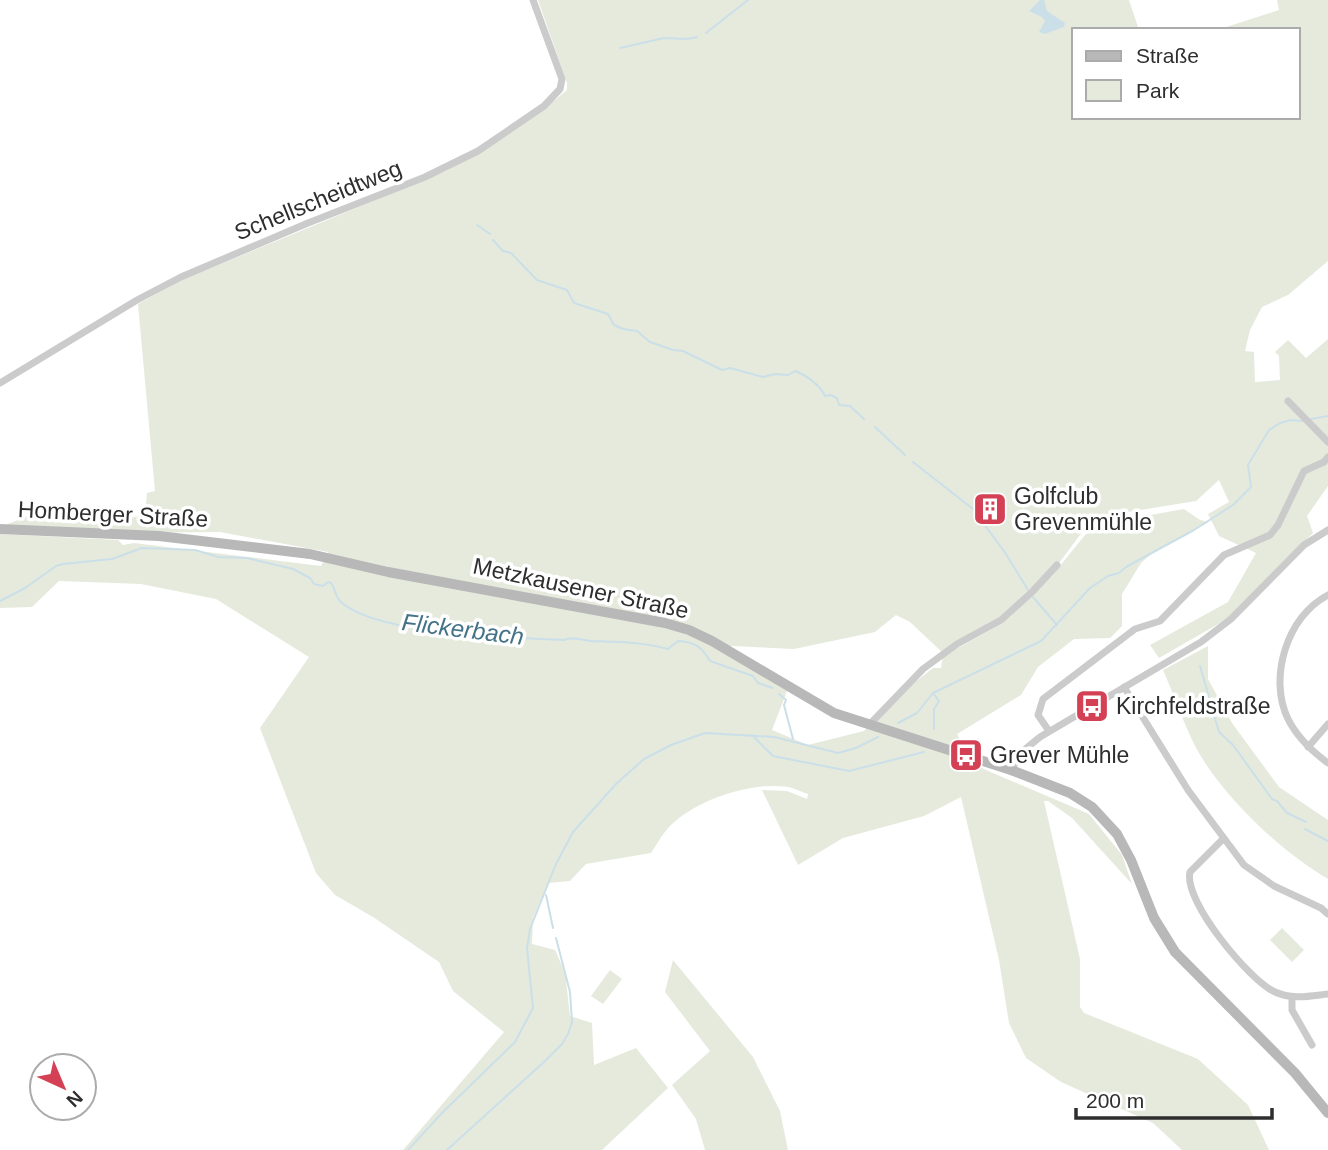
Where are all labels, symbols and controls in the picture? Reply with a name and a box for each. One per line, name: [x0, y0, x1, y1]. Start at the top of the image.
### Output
legend: [1072, 28, 1300, 119]
text: Straße: [1136, 44, 1199, 67]
text: Park: [1136, 79, 1180, 102]
street label: Schellscheidtweg: [231, 155, 405, 245]
place label: Golfclub Grevenmühle: [1014, 483, 1152, 535]
building icon: Golfclub Grevenmühle: [971, 490, 1009, 528]
street label: Homberger Straße: [17, 496, 209, 532]
street label: Metzkausener Straße: [471, 552, 691, 624]
water label: Flickerbach: [400, 608, 526, 650]
bus stop icon: Kirchfeldstraße: [1073, 687, 1111, 725]
place label: Kirchfeldstraße: [1116, 693, 1271, 719]
bus stop icon: Grever Mühle: [947, 736, 985, 774]
place label: Grever Mühle: [990, 742, 1129, 768]
north arrow: [28, 1052, 98, 1122]
scale bar: [1076, 1076, 1272, 1120]
text: N: [62, 1087, 87, 1111]
text: 200 m: [1086, 1089, 1144, 1112]

